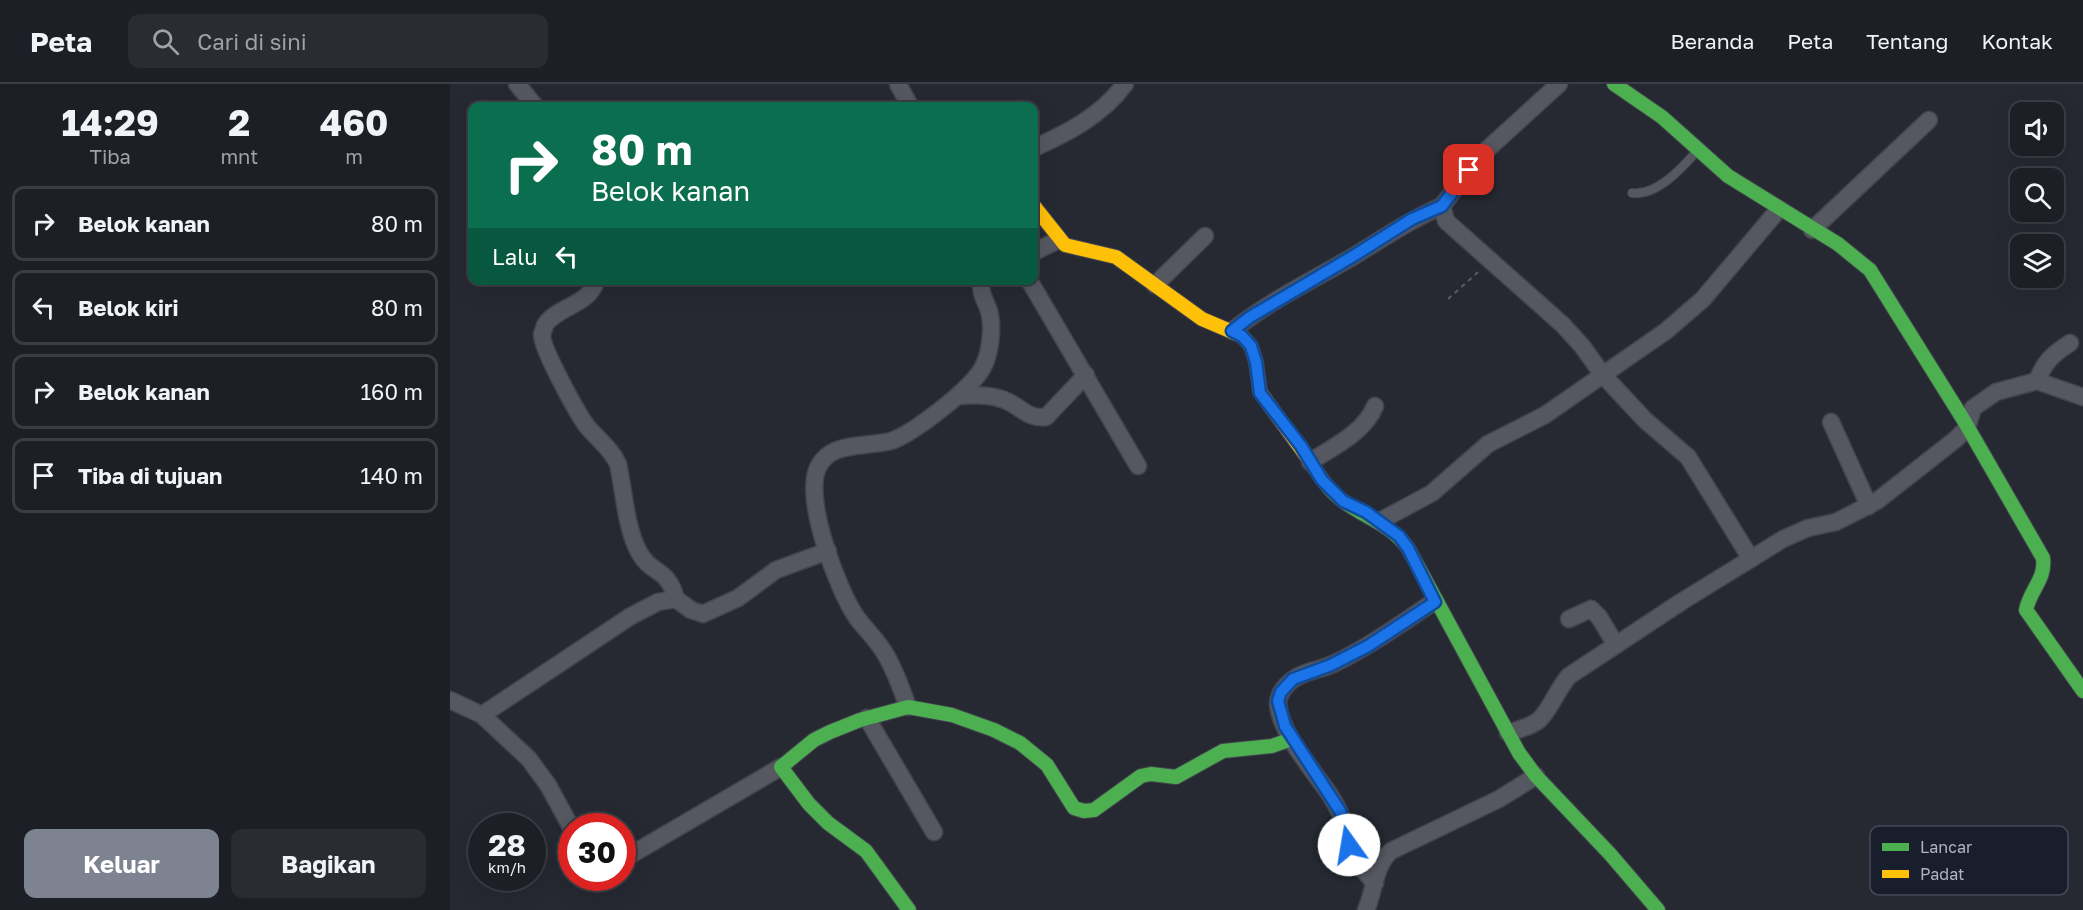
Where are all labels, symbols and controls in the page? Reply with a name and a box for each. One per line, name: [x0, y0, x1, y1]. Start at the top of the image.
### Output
search box: [128, 14, 548, 68]
text: Peta: [30, 25, 92, 58]
icon: search: [149, 25, 182, 58]
text: Cari di sini: [197, 28, 307, 55]
text: Beranda: [1671, 28, 1754, 54]
text: Peta: [1787, 28, 1833, 54]
text: Tentang: [1866, 28, 1948, 54]
text: Kontak: [1981, 28, 2053, 54]
text: 14:29: [62, 101, 159, 144]
text: 2: [228, 101, 250, 144]
text: 460: [320, 101, 388, 144]
map controls: [2010, 102, 2064, 288]
button: sound: [2010, 102, 2064, 156]
text: 80 m: [591, 124, 692, 174]
icon: right: [492, 126, 570, 204]
text: Tiba: [90, 144, 131, 168]
text: mnt: [220, 144, 258, 168]
text: m: [345, 144, 363, 168]
pin: [1443, 144, 1494, 195]
icon: arrive: [1452, 153, 1485, 186]
button: search: [2010, 168, 2064, 222]
text: Belok kanan: [591, 175, 750, 207]
icon: right: [27, 207, 60, 240]
text: Belok kanan: [78, 210, 210, 237]
text: 80 m: [371, 210, 423, 237]
button: layers: [2010, 234, 2064, 288]
icon: left: [550, 240, 583, 273]
text: Lalu: [492, 243, 538, 270]
icon: left: [27, 291, 60, 324]
text: Belok kiri: [78, 294, 179, 321]
text: 80 m: [371, 294, 423, 321]
icon: right: [27, 375, 60, 408]
text: Belok kanan: [78, 378, 210, 405]
text: 160 m: [360, 378, 423, 405]
icon: arrive: [27, 459, 60, 492]
text: Tiba di tujuan: [78, 462, 222, 489]
text: 140 m: [360, 462, 423, 489]
speed limit sign: 30: [558, 813, 636, 891]
position arrow: [1317, 813, 1381, 877]
legend: [1870, 826, 2068, 895]
text: 28: [488, 827, 526, 863]
button: Keluar: [24, 829, 219, 898]
button: Bagikan: [231, 829, 426, 898]
text: Lancar: [1920, 837, 1972, 857]
text: km/h: [488, 858, 526, 876]
text: Padat: [1920, 864, 1964, 884]

